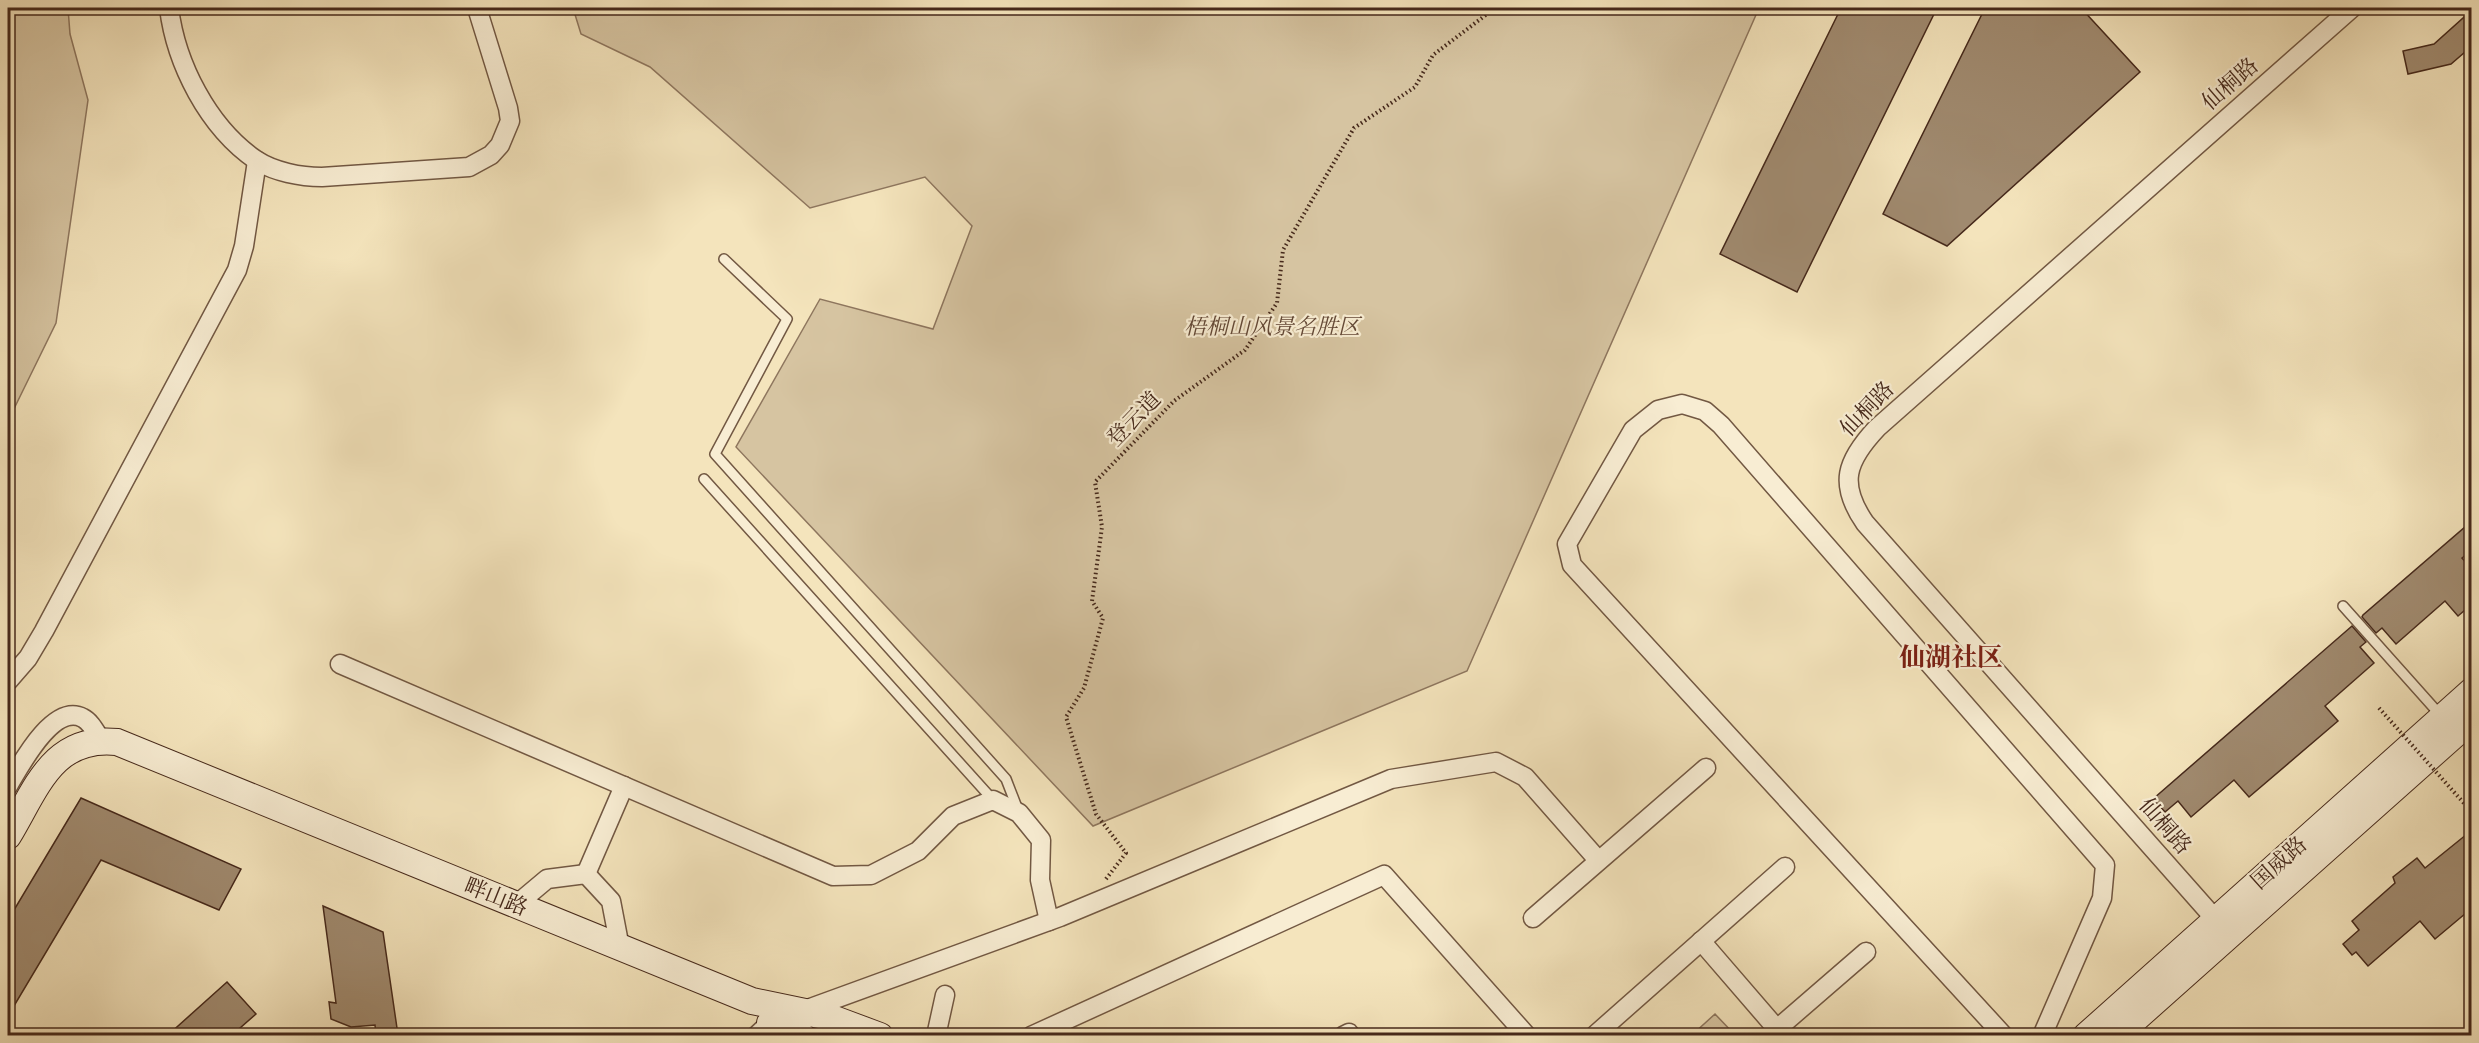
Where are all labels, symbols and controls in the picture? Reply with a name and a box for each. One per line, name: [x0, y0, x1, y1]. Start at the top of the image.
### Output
street label: 仙桐路: [2195, 51, 2265, 117]
park label: 梧桐山风景名胜区: [1184, 312, 1363, 342]
street label: 仙桐路: [1833, 375, 1901, 443]
street label: 登云道: [1100, 385, 1168, 453]
district label: 仙湖社区: [1899, 640, 2003, 675]
street label: 仙桐路: [2132, 791, 2198, 861]
street label: 国威路: [2244, 830, 2314, 896]
street label: 畔山路: [460, 871, 532, 923]

